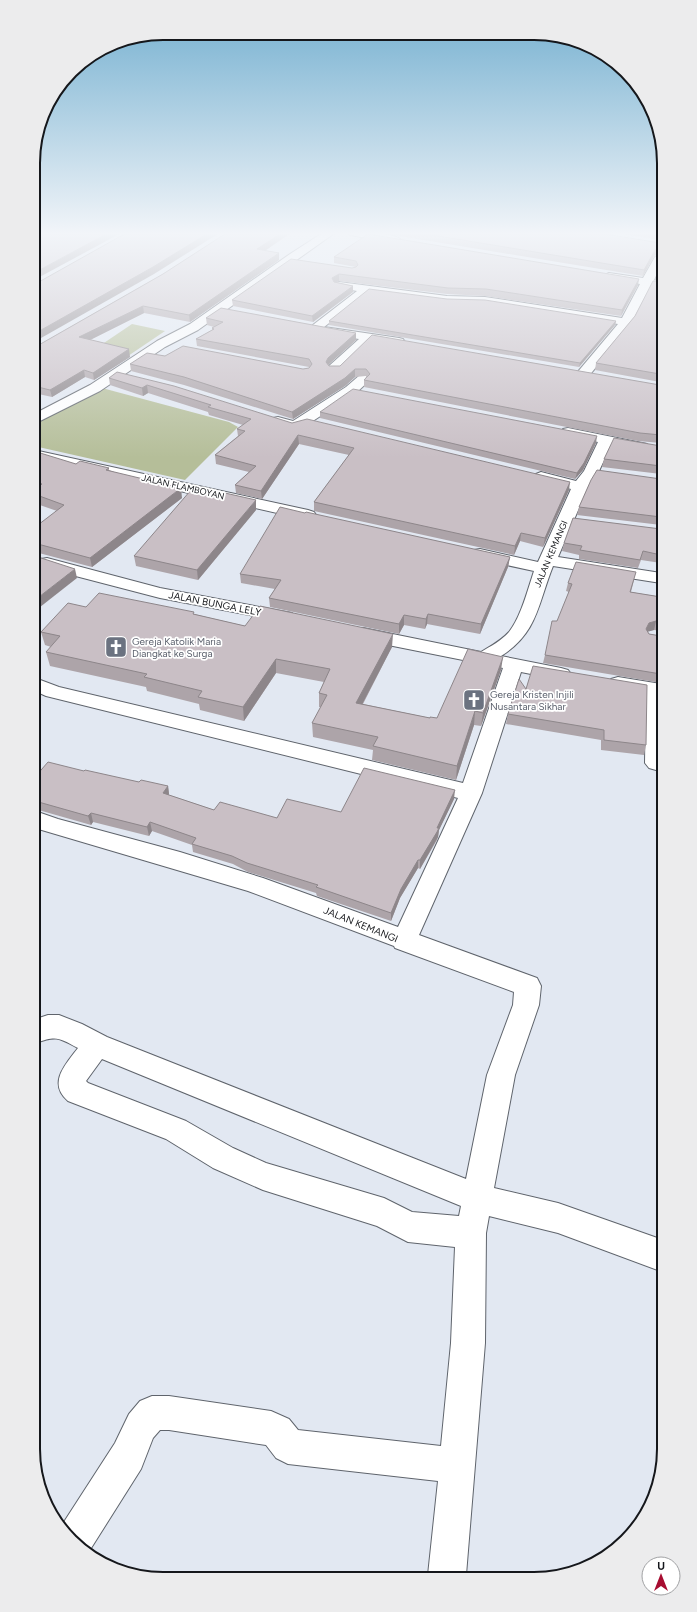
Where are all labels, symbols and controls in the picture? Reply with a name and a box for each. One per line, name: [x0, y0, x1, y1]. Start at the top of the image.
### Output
street label: JALAN FLAMBOYAN: [141, 472, 226, 501]
street label: JALAN KEMANGI: [532, 519, 570, 589]
street label: JALAN BUNGA LELY: [168, 588, 262, 619]
church icon: Gereja Katolik Maria Diangkat ke Surga: [103, 634, 129, 660]
place label: Gereja Katolik Maria Diangkat ke Surga: [132, 635, 221, 660]
church icon: Gereja Kristen Injili Nusantara Sikhar: [461, 687, 487, 713]
place label: Gereja Kristen Injili Nusantara Sikhar: [490, 688, 574, 713]
street label: JALAN KEMANGI: [322, 904, 400, 945]
north arrow: [641, 1556, 681, 1596]
text: U: [657, 1560, 665, 1573]

